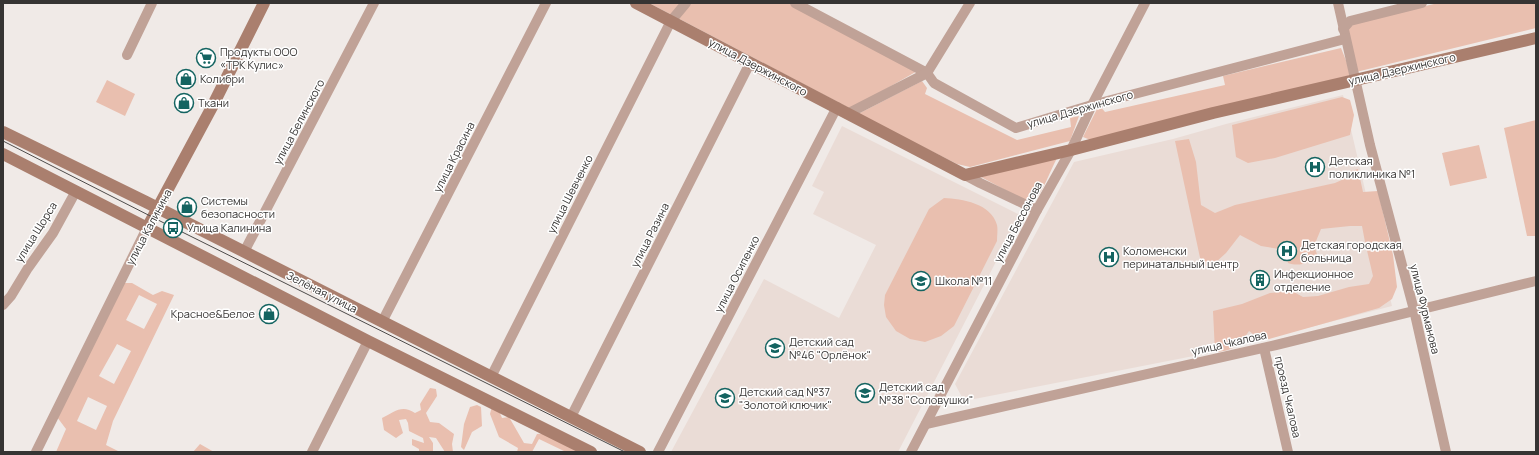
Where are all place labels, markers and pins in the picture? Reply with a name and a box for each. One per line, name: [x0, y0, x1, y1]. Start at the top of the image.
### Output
place label: Продукты ООО «ТРК Кулис»: [220, 44, 298, 72]
supermarket icon: Продукты ООО «ТРК Кулис»: [195, 47, 217, 69]
shop icon: Колибри: [175, 68, 197, 90]
place label: Колибри: [200, 71, 244, 86]
shop icon: Ткани: [173, 92, 195, 114]
place label: Ткани: [198, 95, 229, 110]
place label: Детская поликлиника №1: [1329, 153, 1415, 181]
hospital icon: Детская поликлиника №1: [1304, 156, 1326, 178]
place label: Системы безопасности: [201, 193, 275, 221]
shop icon: Системы безопасности: [176, 196, 198, 218]
bus stop icon: Улица Калинина: [162, 217, 184, 239]
place label: Улица Калинина: [187, 220, 271, 235]
place label: Детская городская больница: [1301, 237, 1402, 265]
hospital icon: Детская городская больница: [1276, 240, 1298, 262]
place label: Коломенски перинатальный центр: [1123, 243, 1239, 271]
hospital icon: Коломенски перинатальный центр: [1098, 246, 1120, 268]
place label: Инфекционное отделение: [1274, 266, 1354, 294]
building icon: Инфекционное отделение: [1249, 269, 1271, 291]
school or university icon: Школа №11: [910, 270, 932, 292]
place label: Школа №11: [935, 273, 992, 288]
shop icon: Красное&Белое: [258, 303, 280, 325]
place label: Красное&Белое: [171, 306, 256, 321]
place label: Детский сад №46 "Орлёнок": [789, 334, 871, 362]
school or university icon: Детский сад №46 "Орлёнок": [764, 337, 786, 359]
place label: Детский сад №38 "Соловушки": [879, 379, 973, 407]
school or university icon: Детский сад №38 "Соловушки": [854, 382, 876, 404]
place label: Детский сад №37 "Золотой ключик": [739, 384, 832, 412]
school or university icon: Детский сад №37 "Золотой ключик": [714, 387, 736, 409]

